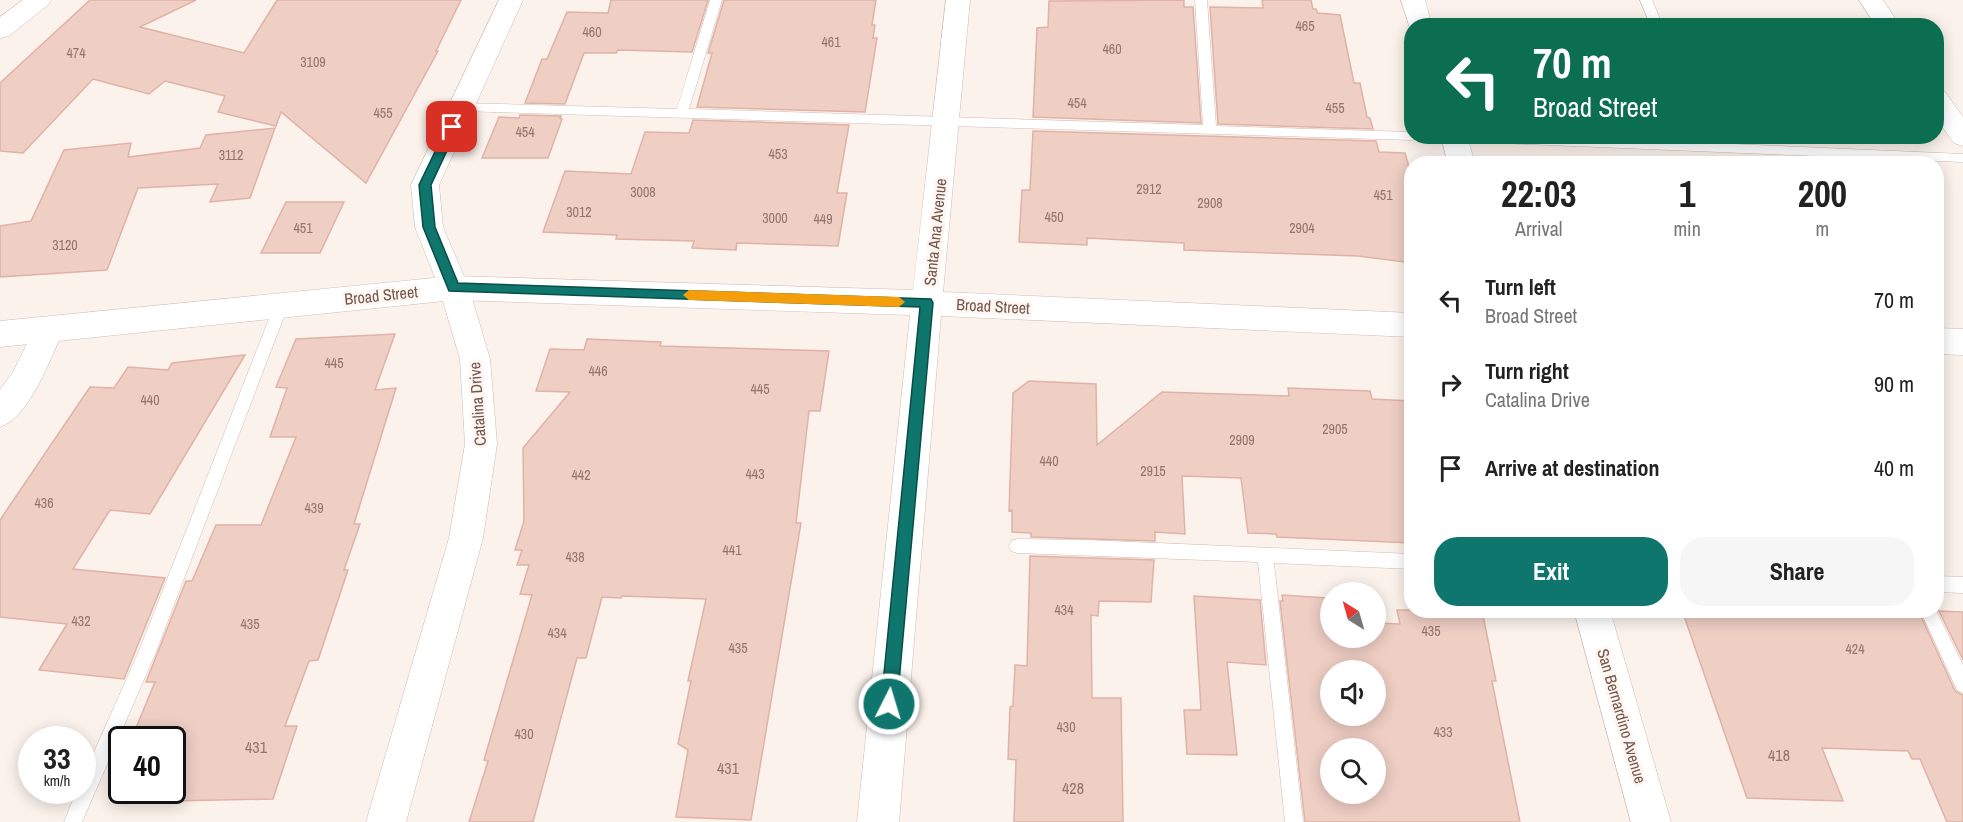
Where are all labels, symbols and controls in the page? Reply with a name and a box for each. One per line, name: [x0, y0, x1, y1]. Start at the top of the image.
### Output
house number: 465: [1295, 17, 1315, 35]
house number: 460: [582, 23, 602, 41]
house number: 461: [821, 33, 841, 51]
text: 70 m: [1533, 35, 1612, 91]
house number: 460: [1102, 40, 1122, 58]
icon: left: [1434, 42, 1512, 120]
house number: 474: [66, 44, 86, 62]
house number: 3109: [300, 53, 326, 71]
text: Broad Street: [1533, 89, 1657, 125]
house number: 454: [1067, 94, 1087, 112]
house number: 455: [1325, 99, 1345, 117]
pin: [426, 101, 477, 152]
house number: 455: [373, 104, 393, 122]
icon: arrive: [435, 110, 468, 143]
house number: 454: [515, 123, 535, 141]
house number: 453: [768, 145, 788, 163]
house number: 3112: [219, 146, 243, 164]
text: 22:03: [1501, 170, 1576, 218]
text: 1: [1679, 170, 1695, 218]
text: 200: [1798, 170, 1847, 218]
street label: Santa Ana Avenue: [918, 177, 952, 287]
house number: 2912: [1136, 180, 1162, 198]
house number: 3008: [630, 183, 656, 201]
house number: 451: [1373, 186, 1393, 204]
house number: 2908: [1197, 194, 1223, 212]
house number: 3012: [566, 203, 592, 221]
house number: 450: [1044, 208, 1064, 226]
house number: 3000: [762, 209, 788, 227]
house number: 449: [813, 210, 833, 228]
text: Arrival: [1515, 215, 1562, 242]
text: min: [1673, 215, 1701, 242]
text: m: [1816, 215, 1829, 242]
house number: 451: [293, 219, 313, 237]
house number: 2904: [1289, 219, 1315, 237]
house number: 3120: [52, 236, 78, 254]
text: Turn left: [1485, 272, 1556, 302]
street label: Broad Street: [343, 280, 419, 310]
icon: left: [1434, 284, 1467, 317]
text: 70 m: [1874, 285, 1914, 315]
street label: Broad Street: [956, 293, 1031, 319]
text: Broad Street: [1485, 302, 1577, 329]
house number: 445: [324, 354, 344, 372]
text: Turn right: [1485, 356, 1569, 386]
street label: Catalina Drive: [463, 361, 491, 447]
house number: 446: [588, 362, 608, 380]
icon: right: [1434, 368, 1467, 401]
text: 90 m: [1874, 369, 1914, 399]
house number: 445: [750, 380, 770, 398]
text: Catalina Drive: [1485, 386, 1590, 413]
house number: 440: [140, 391, 160, 409]
house number: 2905: [1322, 420, 1348, 438]
house number: 2909: [1229, 431, 1255, 449]
house number: 440: [1039, 452, 1059, 470]
icon: arrive: [1434, 452, 1467, 485]
text: Arrive at destination: [1485, 453, 1659, 483]
text: 40 m: [1874, 453, 1914, 483]
house number: 2915: [1140, 462, 1166, 480]
house number: 443: [745, 465, 765, 483]
house number: 442: [571, 466, 591, 484]
house number: 436: [34, 494, 54, 512]
house number: 439: [304, 499, 324, 517]
button: Exit: [1434, 537, 1668, 606]
button: Share: [1680, 537, 1914, 606]
house number: 441: [722, 541, 742, 559]
house number: 438: [565, 548, 585, 566]
north arrow: [1320, 582, 1386, 648]
map controls: [1320, 582, 1386, 804]
house number: 434: [1054, 601, 1074, 619]
house number: 432: [71, 612, 91, 630]
house number: 435: [240, 615, 260, 633]
house number: 435: [1421, 622, 1441, 640]
house number: 434: [547, 624, 567, 642]
house number: 435: [728, 639, 748, 657]
house number: 424: [1845, 640, 1865, 658]
street label: San Bernardino Avenue: [1592, 646, 1652, 786]
button: sound: [1320, 660, 1386, 726]
position arrow: [857, 672, 921, 736]
house number: 430: [1056, 718, 1076, 736]
house number: 433: [1433, 723, 1453, 741]
house number: 430: [514, 725, 534, 743]
speed limit sign: 40: [108, 726, 186, 804]
house number: 431: [245, 736, 268, 758]
text: 33: [43, 738, 71, 778]
button: search: [1320, 738, 1386, 804]
house number: 418: [1768, 744, 1790, 766]
house number: 431: [717, 757, 740, 779]
text: km/h: [44, 770, 70, 791]
house number: 428: [1062, 777, 1084, 799]

